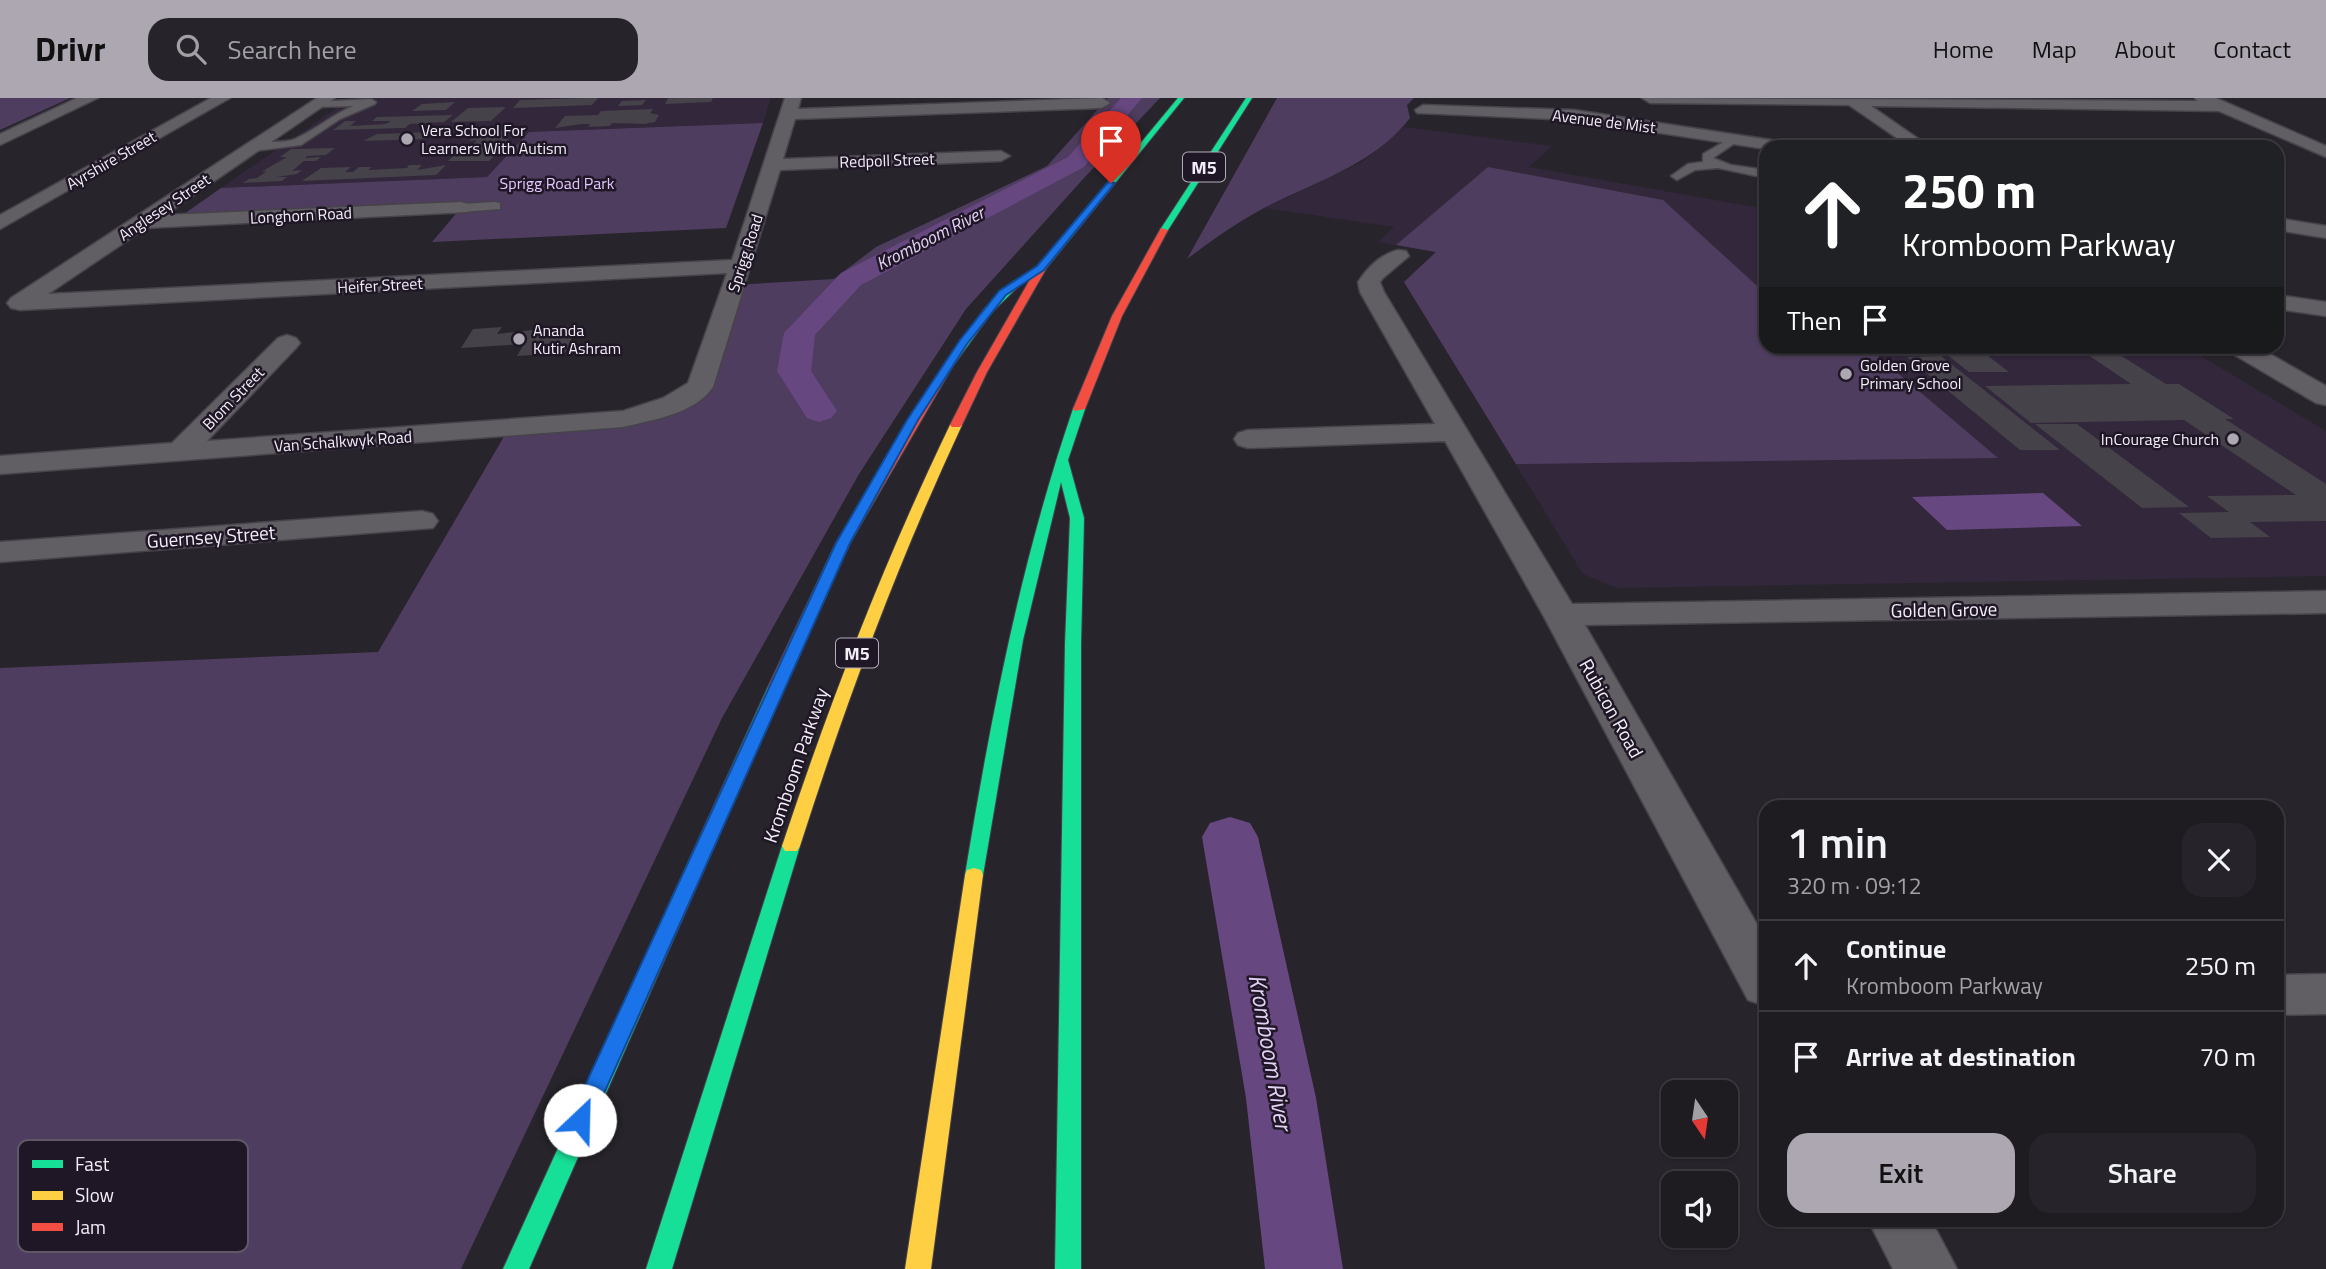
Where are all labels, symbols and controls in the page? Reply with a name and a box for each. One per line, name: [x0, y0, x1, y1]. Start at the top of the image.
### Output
search box: [148, 18, 638, 81]
text: Drivr: [35, 24, 106, 74]
icon: search: [172, 30, 210, 68]
text: Search here: [228, 30, 357, 69]
text: Home: [1933, 31, 1994, 67]
text: Map: [2032, 31, 2077, 67]
text: About: [2115, 31, 2175, 67]
text: Contact: [2213, 31, 2291, 67]
street label: Avenue de Mist: [1551, 103, 1657, 139]
pin: [1081, 111, 1141, 183]
place label: Vera School For Learners With Autism: [421, 118, 567, 160]
icon: arrive: [1092, 122, 1130, 160]
street label: Ayrshire Street: [62, 124, 161, 195]
marker: Vera School For Learners With Autism: [399, 131, 415, 147]
street label: Redpoll Street: [839, 146, 935, 174]
text: 250 m: [1902, 152, 2036, 227]
road number: M5: [1183, 153, 1225, 182]
street label: Anglesey Street: [113, 167, 215, 247]
icon: ahead: [1787, 168, 1878, 259]
park label: Sprigg Road Park: [500, 171, 615, 195]
water label: Kromboom River: [871, 198, 991, 277]
street label: Longhorn Road: [249, 200, 353, 230]
street label: Sprigg Road: [721, 211, 769, 295]
text: Kromboom Parkway: [1902, 220, 2176, 268]
street label: Heifer Street: [337, 271, 424, 299]
text: Then: [1787, 301, 1842, 340]
icon: arrive: [1856, 301, 1894, 339]
place label: Ananda Kutir Ashram: [533, 318, 621, 360]
marker: Ananda Kutir Ashram: [511, 331, 527, 347]
place label: Golden Grove Primary School: [1860, 353, 1962, 395]
street label: Blom Street: [197, 361, 270, 435]
marker: Golden Grove Primary School: [1838, 366, 1854, 382]
street label: Van Schalkwyk Road: [273, 424, 413, 458]
place label: InCourage Church: [2101, 427, 2219, 451]
marker: InCourage Church: [2225, 431, 2241, 447]
street label: Guernsey Street: [146, 517, 277, 555]
street label: Golden Grove: [1890, 594, 1998, 624]
road number: M5: [836, 638, 878, 668]
street label: Rubicon Road: [1573, 653, 1651, 763]
street label: Kromboom Parkway: [755, 683, 835, 847]
text: 1 min: [1787, 810, 1888, 874]
button: close: [2182, 823, 2256, 897]
text: 320 m · 09:12: [1787, 868, 1922, 903]
text: Continue: [1846, 929, 1946, 968]
text: 250 m: [2185, 946, 2256, 985]
icon: ahead: [1787, 947, 1825, 985]
text: Kromboom Parkway: [1846, 968, 2043, 1003]
water label: Kromboom River: [1240, 971, 1303, 1136]
text: Arrive at destination: [1846, 1037, 2076, 1076]
text: 70 m: [2199, 1037, 2256, 1076]
icon: arrive: [1787, 1038, 1825, 1076]
north arrow: [1661, 1080, 1738, 1157]
map controls: [1661, 1080, 1738, 1248]
position arrow: [543, 1083, 617, 1157]
button: Exit: [1787, 1133, 2015, 1213]
button: Share: [2029, 1133, 2256, 1213]
legend: [18, 1140, 248, 1252]
text: Fast: [75, 1149, 110, 1178]
button: sound: [1661, 1171, 1738, 1248]
text: Slow: [75, 1180, 114, 1209]
text: Jam: [75, 1212, 106, 1241]

